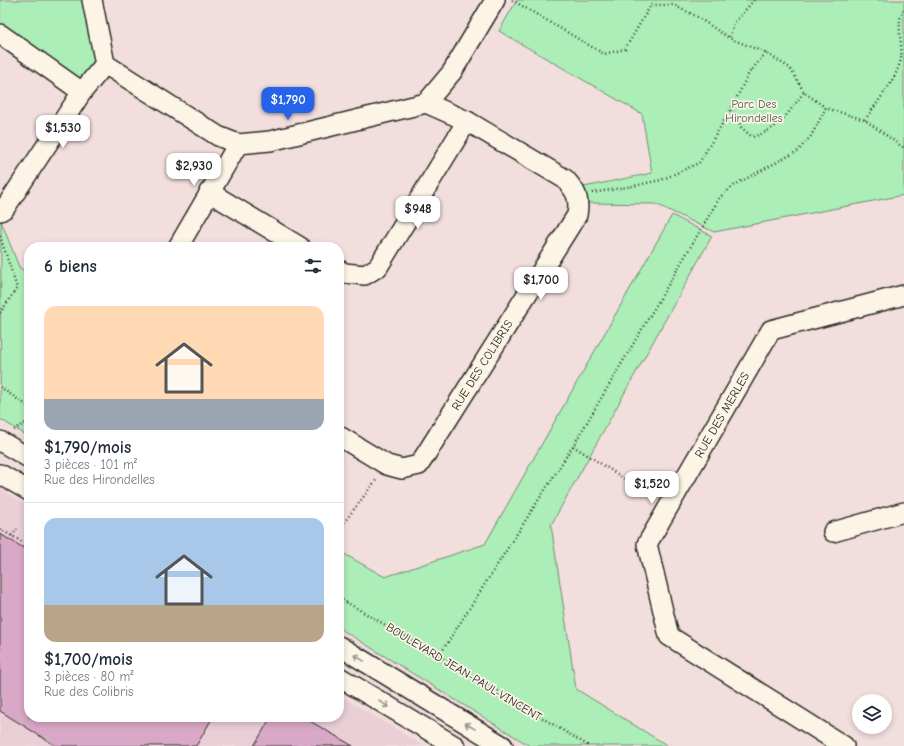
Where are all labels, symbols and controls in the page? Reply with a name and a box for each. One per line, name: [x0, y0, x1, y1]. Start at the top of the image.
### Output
pin: $1,790: [255, 87, 321, 121]
text: $1,790: [270, 92, 306, 107]
park label: Parc Des Hirondelles: [725, 97, 783, 125]
pin: $1,530: [30, 115, 96, 149]
text: $1,530: [45, 120, 81, 135]
pin: $2,930: [161, 153, 227, 187]
text: $2,930: [175, 158, 213, 173]
pin: $948: [394, 196, 442, 230]
text: $948: [404, 201, 432, 216]
icon: filters: [302, 255, 324, 277]
text: 6 biens: [44, 257, 97, 276]
pin: $1,700: [508, 267, 574, 301]
text: $1,700: [523, 272, 559, 287]
street label: RUE DES COLIBRIS: [449, 317, 516, 413]
icon: home: [148, 332, 220, 404]
street label: RUE DES MERLES: [692, 369, 752, 460]
text: $1,790/mois: [44, 438, 131, 457]
text: 3 pièces · 101 m²: [44, 457, 137, 472]
pin: $1,520: [619, 471, 685, 505]
text: Rue des Hirondelles: [44, 472, 155, 487]
text: $1,520: [634, 476, 670, 491]
icon: home: [148, 544, 220, 616]
street label: BOULEVARD JEAN-PAUL-VINCENT: [384, 620, 545, 724]
text: $1,700/mois: [44, 650, 132, 669]
one-way arrow: [353, 654, 365, 662]
text: 3 pièces · 80 m²: [44, 669, 133, 684]
text: Rue des Colibris: [44, 684, 134, 699]
map controls: [852, 694, 892, 734]
button: layers: [852, 694, 892, 734]
one-way arrow: [378, 700, 390, 708]
one-way arrow: [464, 721, 476, 729]

